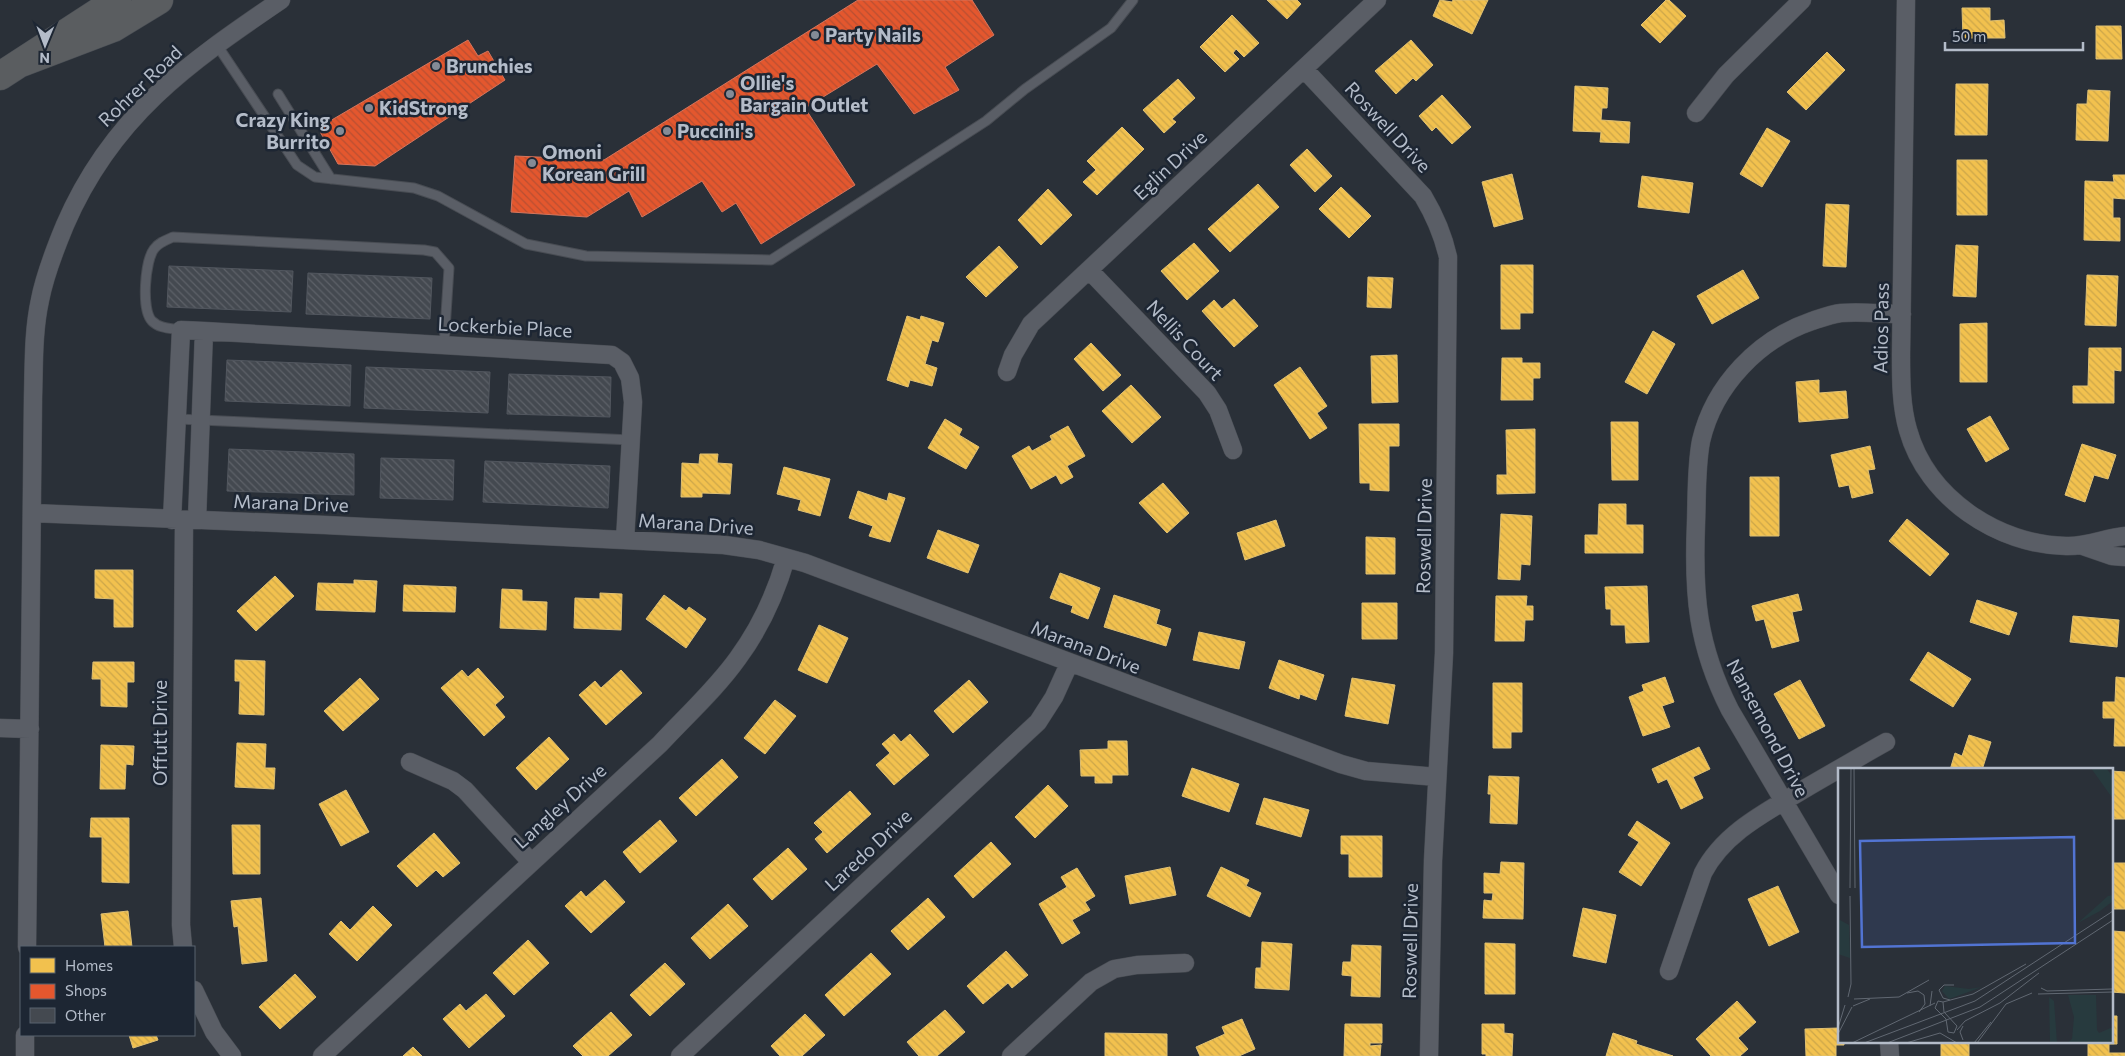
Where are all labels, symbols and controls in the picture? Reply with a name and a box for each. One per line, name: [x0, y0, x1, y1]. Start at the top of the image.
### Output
north arrow: [20, 20, 70, 70]
scale bar: [1945, 20, 2082, 52]
place label: Party Nails: [825, 23, 921, 46]
text: 50 m: [1952, 27, 1986, 45]
marker: Party Nails: [809, 29, 821, 41]
street label: Rohrer Road: [93, 40, 186, 131]
text: N: [39, 50, 50, 67]
place label: Brunchies: [446, 54, 533, 77]
marker: Brunchies: [430, 60, 442, 72]
place label: Ollie's Bargain Outlet: [740, 71, 868, 116]
street label: Roswell Drive: [1340, 76, 1436, 177]
marker: Ollie's Bargain Outlet: [724, 88, 736, 100]
place label: KidStrong: [379, 96, 469, 119]
marker: KidStrong: [363, 102, 375, 114]
place label: Crazy King Burrito: [236, 108, 331, 153]
place label: Puccini's: [677, 119, 753, 142]
marker: Crazy King Burrito: [334, 125, 346, 137]
marker: Puccini's: [661, 125, 673, 137]
street label: Eglin Drive: [1128, 125, 1211, 204]
place label: Omoni Korean Grill: [542, 140, 645, 185]
marker: Omoni Korean Grill: [526, 157, 538, 169]
street label: Adios Pass: [1868, 282, 1893, 374]
street label: Nellis Court: [1142, 295, 1229, 385]
street label: Lockerbie Place: [437, 311, 573, 342]
street label: Roswell Drive: [1411, 478, 1436, 594]
street label: Marana Drive: [233, 489, 349, 516]
street label: Marana Drive: [638, 508, 755, 539]
street label: Marana Drive: [1028, 615, 1144, 678]
street label: Nansemond Drive: [1722, 655, 1815, 801]
street label: Offutt Drive: [148, 680, 171, 786]
street label: Langley Drive: [509, 758, 610, 853]
inset map: [1838, 768, 2112, 1044]
street label: Laredo Drive: [820, 804, 916, 896]
street label: Roswell Drive: [1397, 883, 1422, 999]
legend: [20, 946, 195, 1036]
text: Homes: [65, 956, 113, 974]
text: Shops: [65, 981, 107, 999]
text: Other: [65, 1006, 106, 1024]

